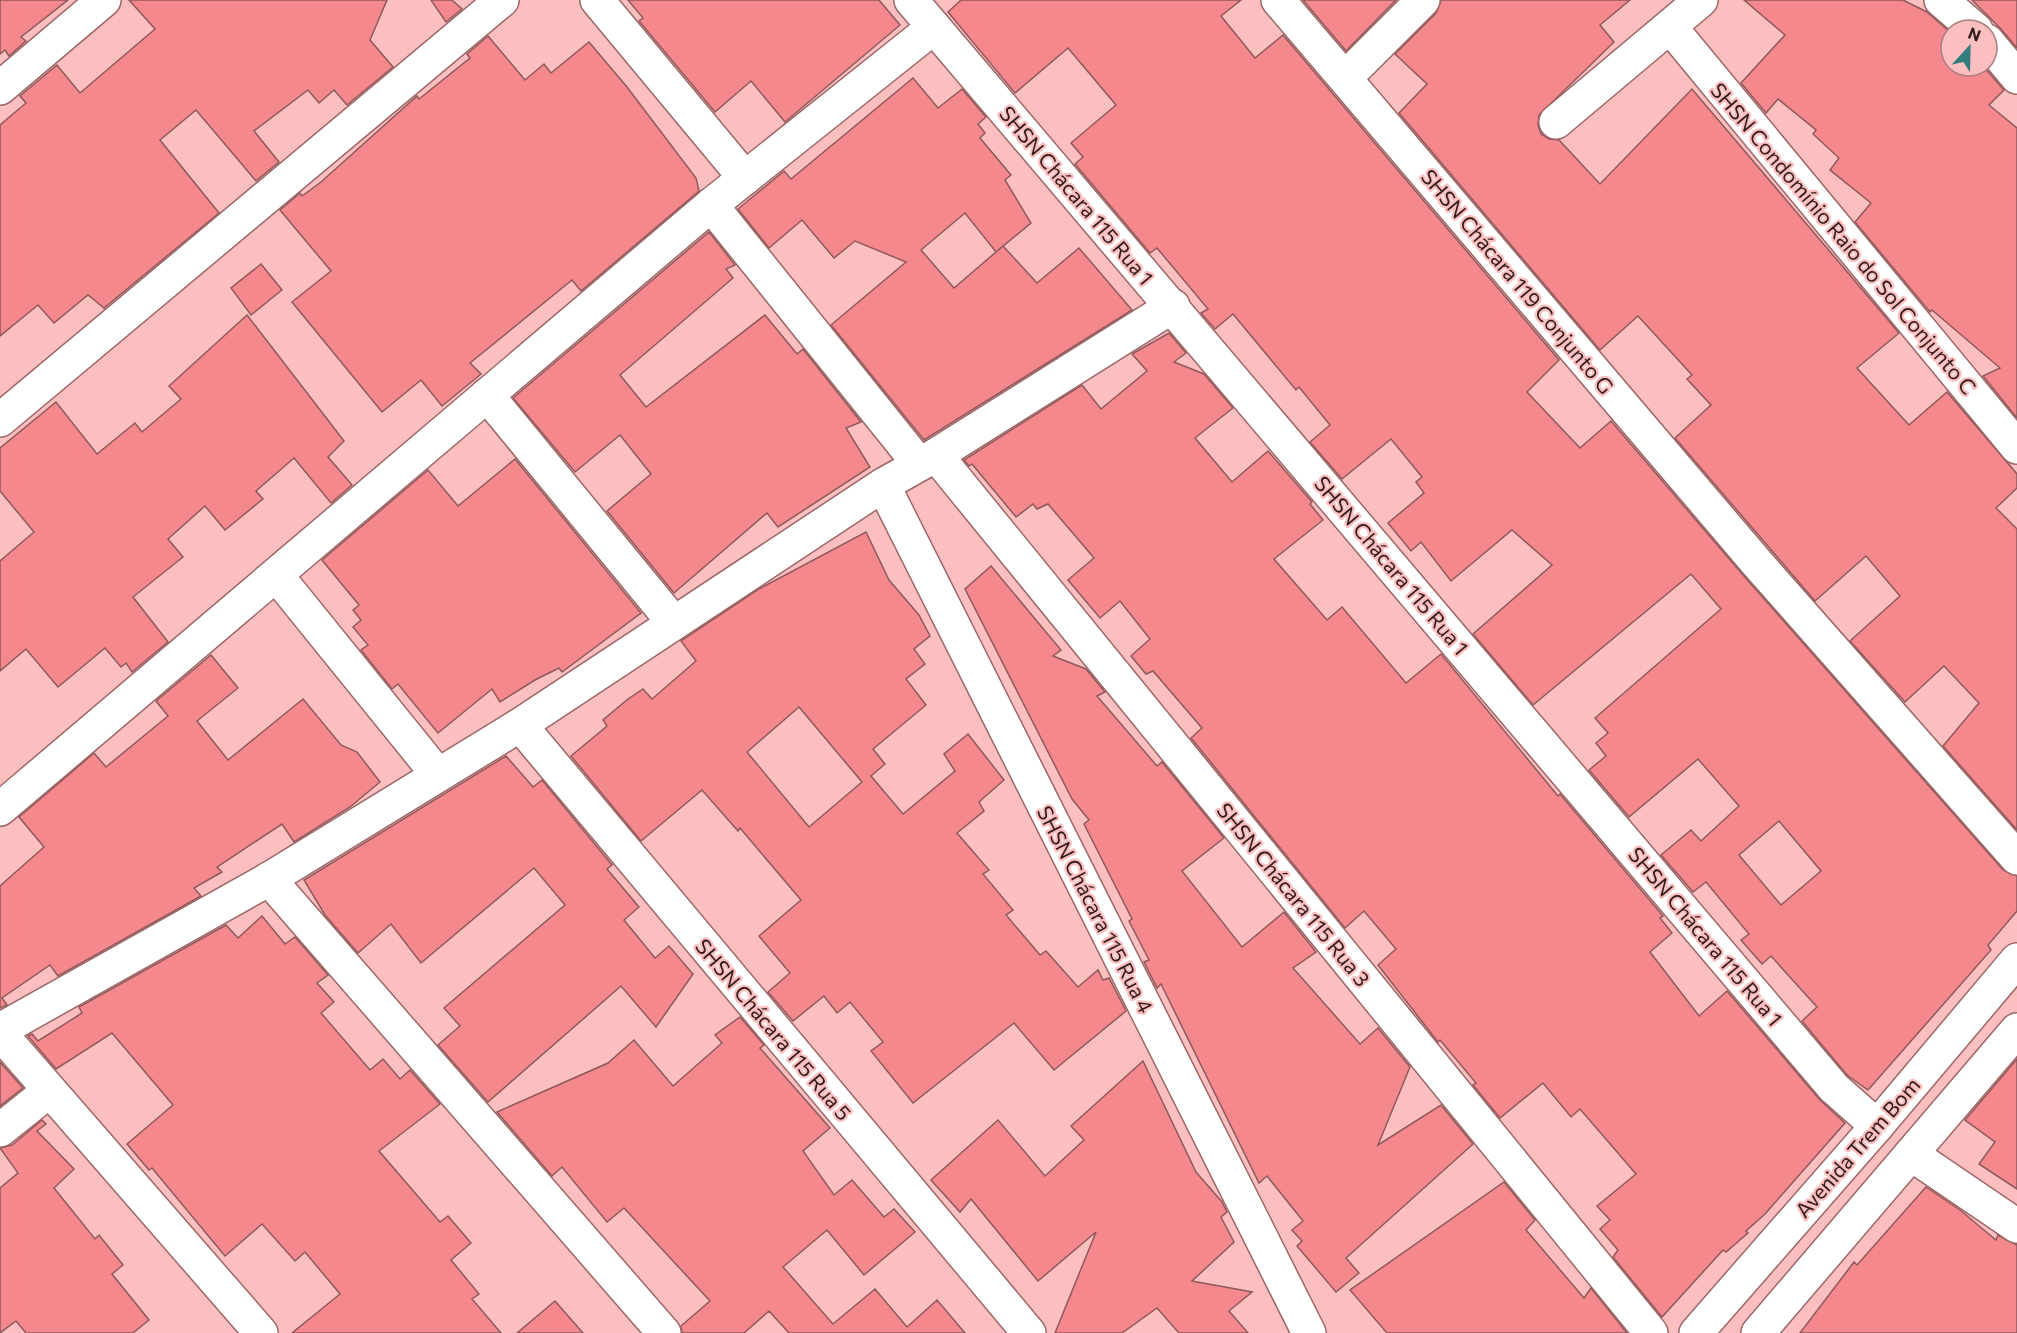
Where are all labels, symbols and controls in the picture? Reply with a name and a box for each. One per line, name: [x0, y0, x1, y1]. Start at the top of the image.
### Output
north arrow: [1939, 18, 1999, 78]
text: N: [1966, 23, 1984, 45]
street label: SHSN Condomínio Raio do Sol Conjunto C: [1706, 77, 1982, 399]
street label: SHSN Chácara 115 Rua 1: [995, 100, 1159, 290]
street label: SHSN Chácara 119 Conjunto G: [1417, 164, 1619, 398]
street label: SHSN Chácara 115 Rua 1: [1310, 470, 1474, 660]
street label: SHSN Chácara 115 Rua 3: [1212, 797, 1376, 991]
street label: SHSN Chácara 115 Rua 4: [1033, 801, 1159, 1017]
street label: SHSN Chácara 115 Rua 1: [1624, 841, 1788, 1031]
street label: SHSN Chácara 115 Rua 5: [691, 933, 857, 1125]
street label: Avenida Trem Bom: [1789, 1072, 1925, 1222]

